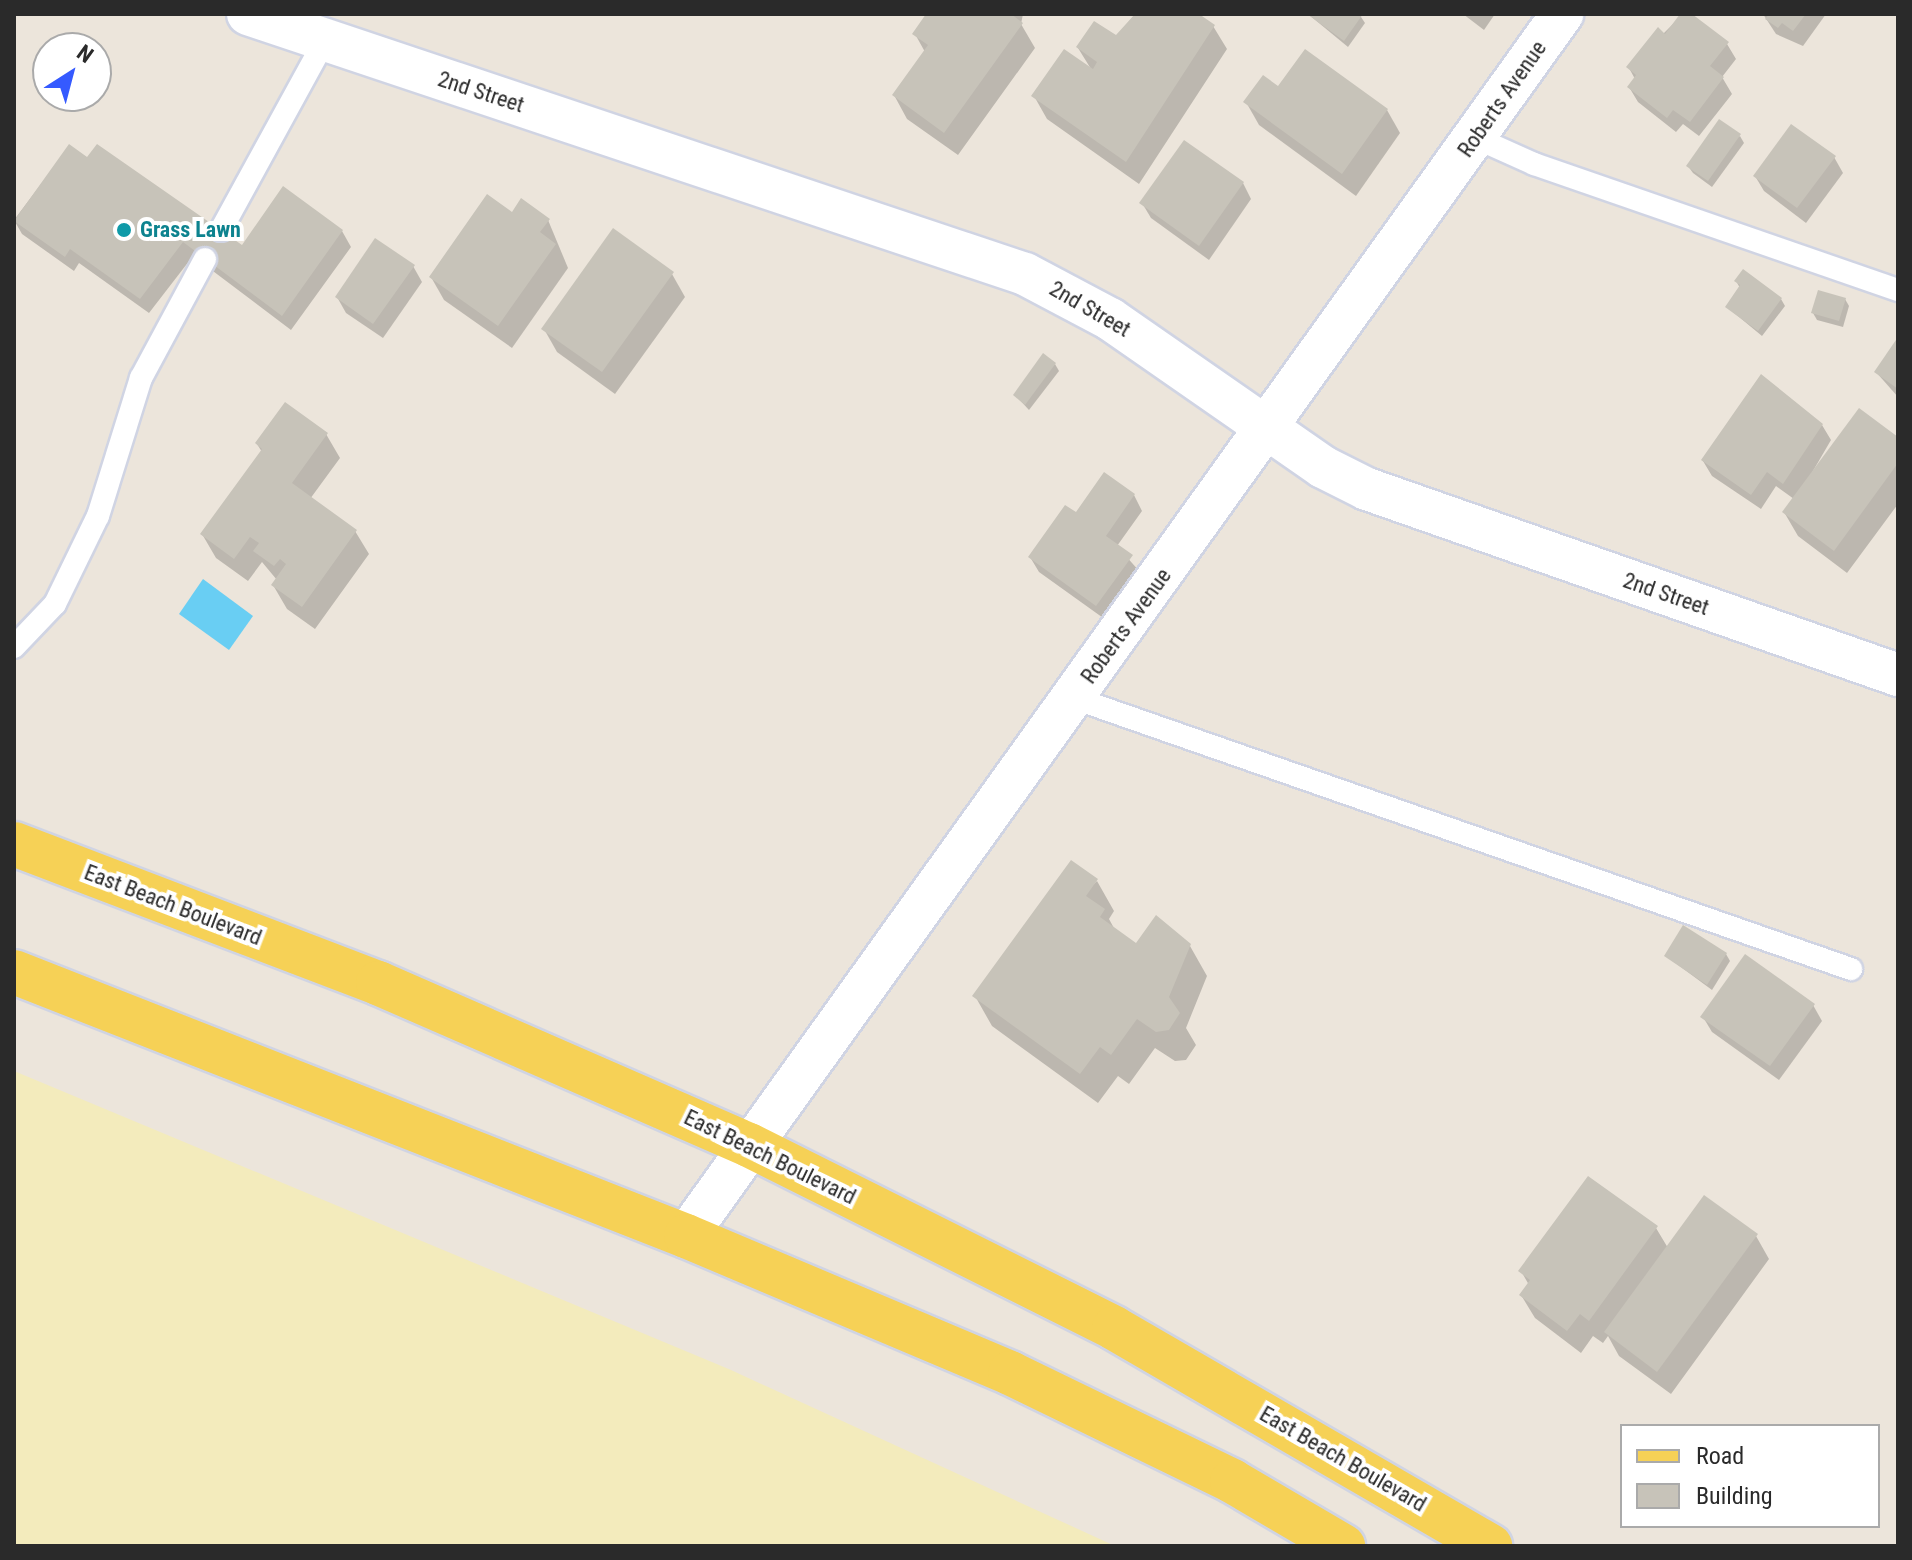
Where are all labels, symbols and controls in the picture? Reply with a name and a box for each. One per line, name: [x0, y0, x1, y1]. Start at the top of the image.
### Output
north arrow: [32, 32, 112, 112]
street label: Roberts Avenue: [1452, 36, 1552, 162]
text: N: [72, 40, 98, 68]
street label: 2nd Street: [435, 66, 527, 118]
place label: Grass Lawn: [140, 217, 241, 243]
marker: Grass Lawn: [115, 221, 133, 239]
street label: 2nd Street: [1045, 275, 1135, 343]
street label: Roberts Avenue: [1075, 563, 1177, 689]
street label: 2nd Street: [1620, 567, 1712, 621]
street label: East Beach Boulevard: [81, 859, 265, 951]
street label: East Beach Boulevard: [680, 1104, 860, 1210]
street label: East Beach Boulevard: [1255, 1401, 1431, 1517]
legend: [1620, 1424, 1880, 1528]
text: Road: [1696, 1442, 1744, 1470]
text: Building: [1696, 1482, 1773, 1510]

